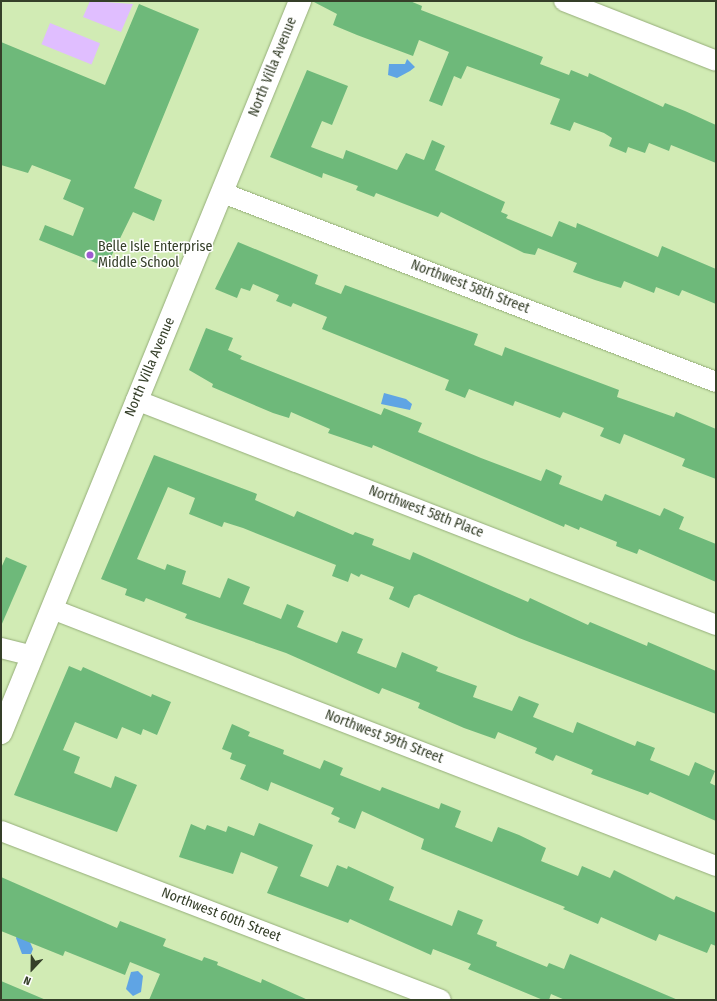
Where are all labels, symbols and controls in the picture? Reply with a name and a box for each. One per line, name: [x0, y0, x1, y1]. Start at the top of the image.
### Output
street label: North Villa Avenue: [245, 15, 301, 119]
place label: Belle Isle Enterprise Middle School: [98, 239, 212, 272]
marker: Belle Isle Enterprise Middle School: [85, 250, 95, 260]
street label: Northwest 58th Street: [408, 257, 532, 317]
street label: North Villa Avenue: [122, 315, 178, 419]
street label: Northwest 58th Place: [366, 482, 486, 542]
street label: Northwest 59th Street: [322, 707, 446, 767]
street label: Northwest 60th Street: [159, 884, 283, 946]
north arrow: [12, 949, 52, 989]
text: N: [22, 973, 33, 988]

